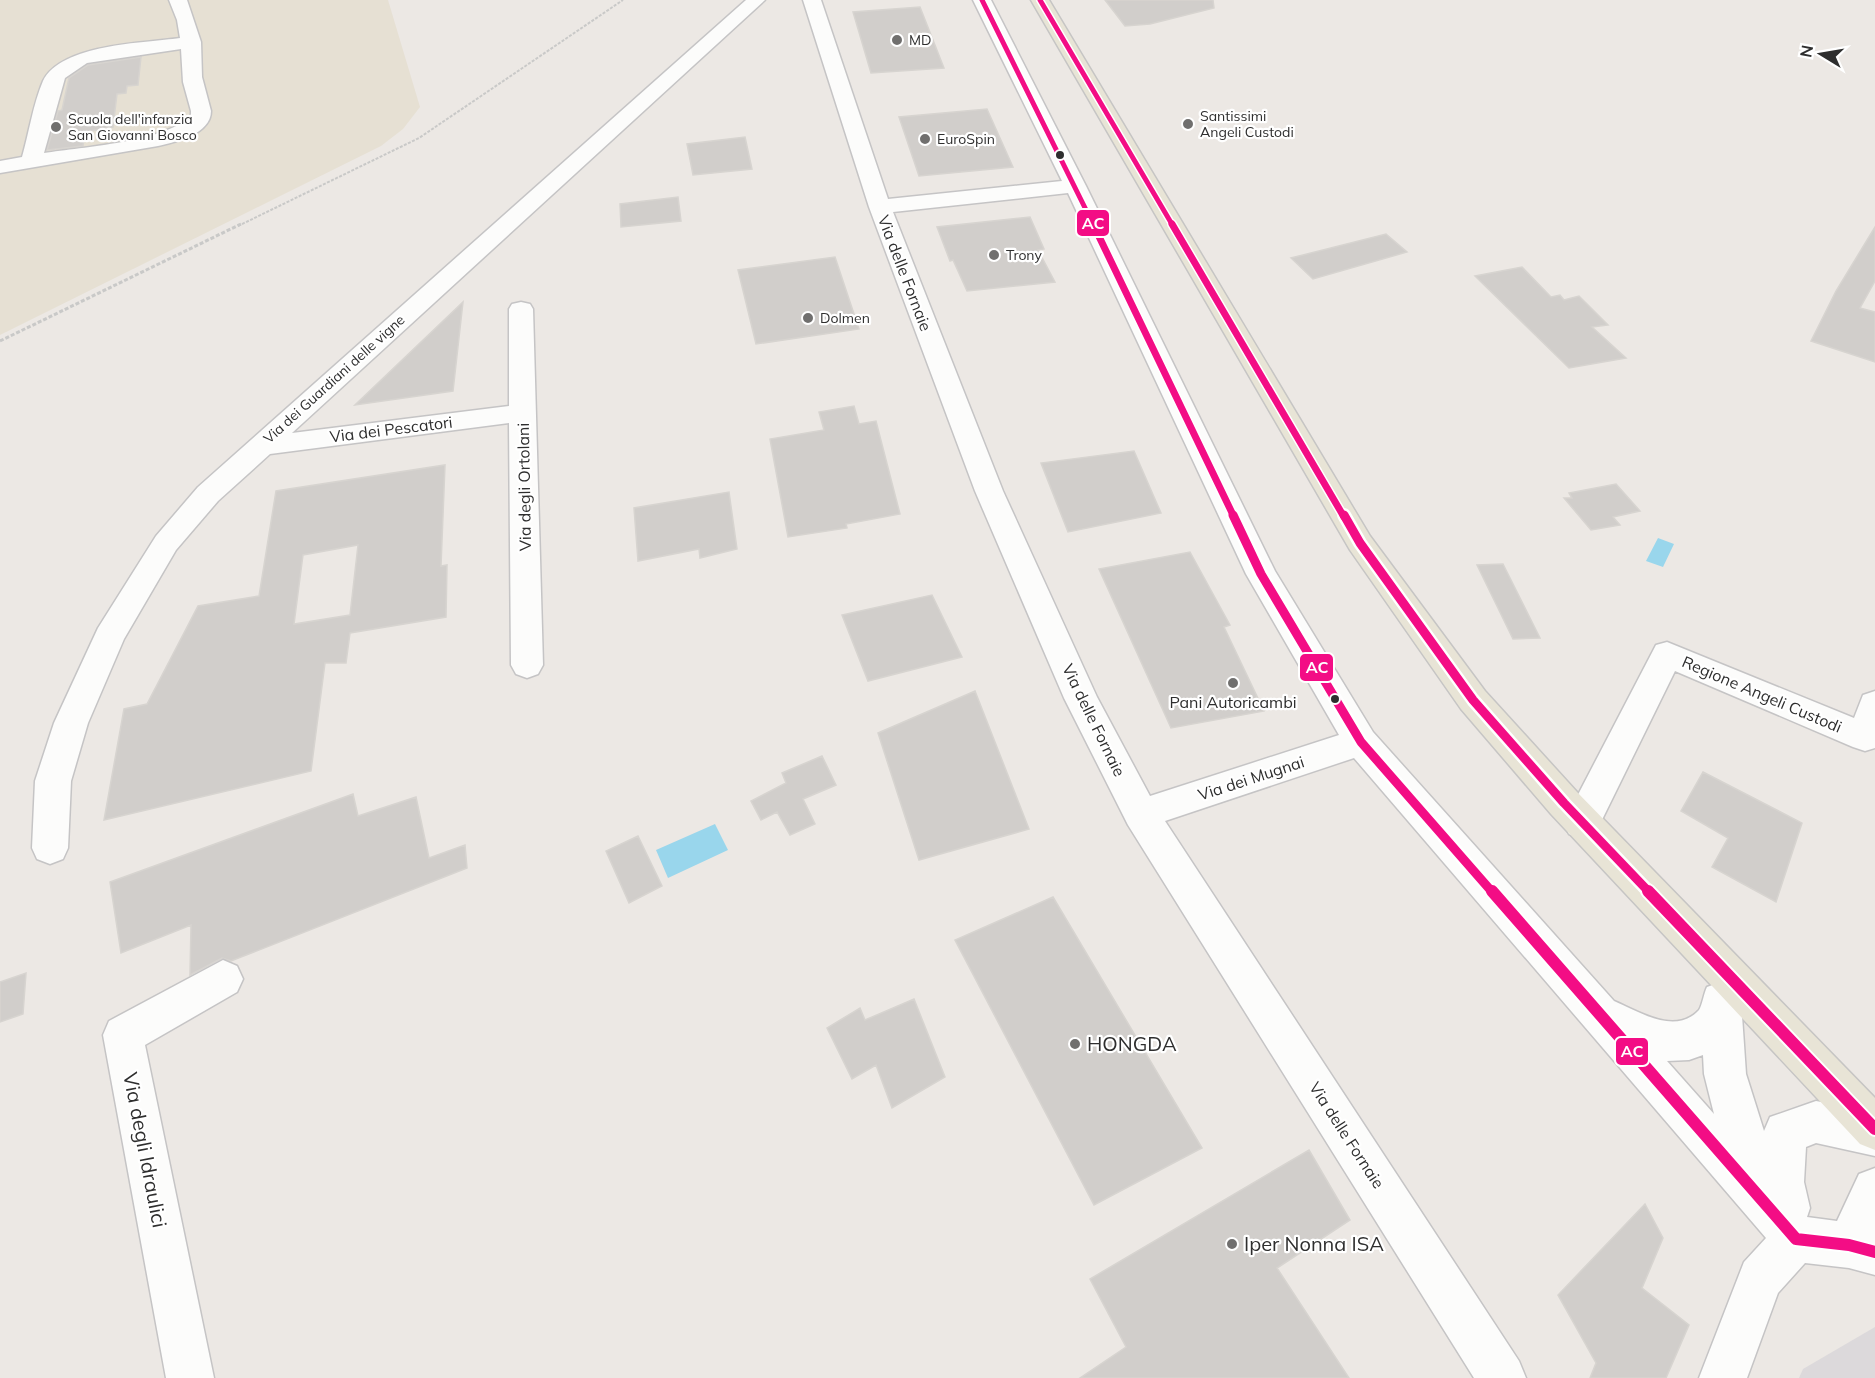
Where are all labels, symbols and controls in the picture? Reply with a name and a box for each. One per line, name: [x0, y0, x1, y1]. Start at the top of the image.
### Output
north arrow: [1791, 24, 1851, 84]
place label: MD: [909, 31, 931, 49]
marker: MD: [890, 33, 904, 47]
text: N: [1795, 43, 1817, 59]
place label: Santissimi Angeli Custodi: [1200, 107, 1294, 141]
place label: Scuola dell'infanzia San Giovanni Bosco: [68, 110, 197, 144]
marker: Santissimi Angeli Custodi: [1181, 117, 1195, 131]
marker: Scuola dell'infanzia San Giovanni Bosco: [49, 120, 63, 134]
place label: EuroSpin: [937, 130, 995, 148]
marker: EuroSpin: [918, 132, 932, 146]
unlabelled marker: [1054, 149, 1066, 161]
line badge: AC: [1076, 209, 1110, 237]
street label: Via delle Fornaie: [874, 212, 936, 334]
text: AC: [1082, 213, 1104, 233]
place label: Trony: [1006, 246, 1043, 264]
marker: Trony: [987, 248, 1001, 262]
place label: Dolmen: [820, 309, 870, 327]
street label: Via dei Guardiani delle vigne: [260, 311, 408, 447]
marker: Dolmen: [801, 311, 815, 325]
street label: Via dei Pescatori: [329, 412, 453, 446]
street label: Via degli Ortolani: [513, 423, 535, 551]
street label: Regione Angeli Custodi: [1679, 651, 1845, 737]
line badge: AC: [1299, 653, 1334, 682]
text: AC: [1306, 657, 1328, 677]
street label: Via delle Fornaie: [1058, 660, 1130, 780]
marker: Pani Autoricambi: [1226, 676, 1240, 690]
place label: Pani Autoricambi: [1169, 692, 1297, 712]
unlabelled marker: [1329, 693, 1341, 705]
street label: Via dei Mugnai: [1195, 751, 1307, 805]
place label: HONGDA: [1087, 1031, 1177, 1056]
marker: HONGDA: [1068, 1037, 1082, 1051]
line badge: AC: [1615, 1037, 1649, 1066]
text: AC: [1621, 1041, 1643, 1061]
street label: Via degli Idraulici: [118, 1070, 173, 1230]
street label: Via delle Fornaie: [1305, 1078, 1389, 1192]
place label: Iper Nonna ISA: [1244, 1231, 1384, 1256]
marker: Iper Nonna ISA: [1225, 1237, 1239, 1251]

